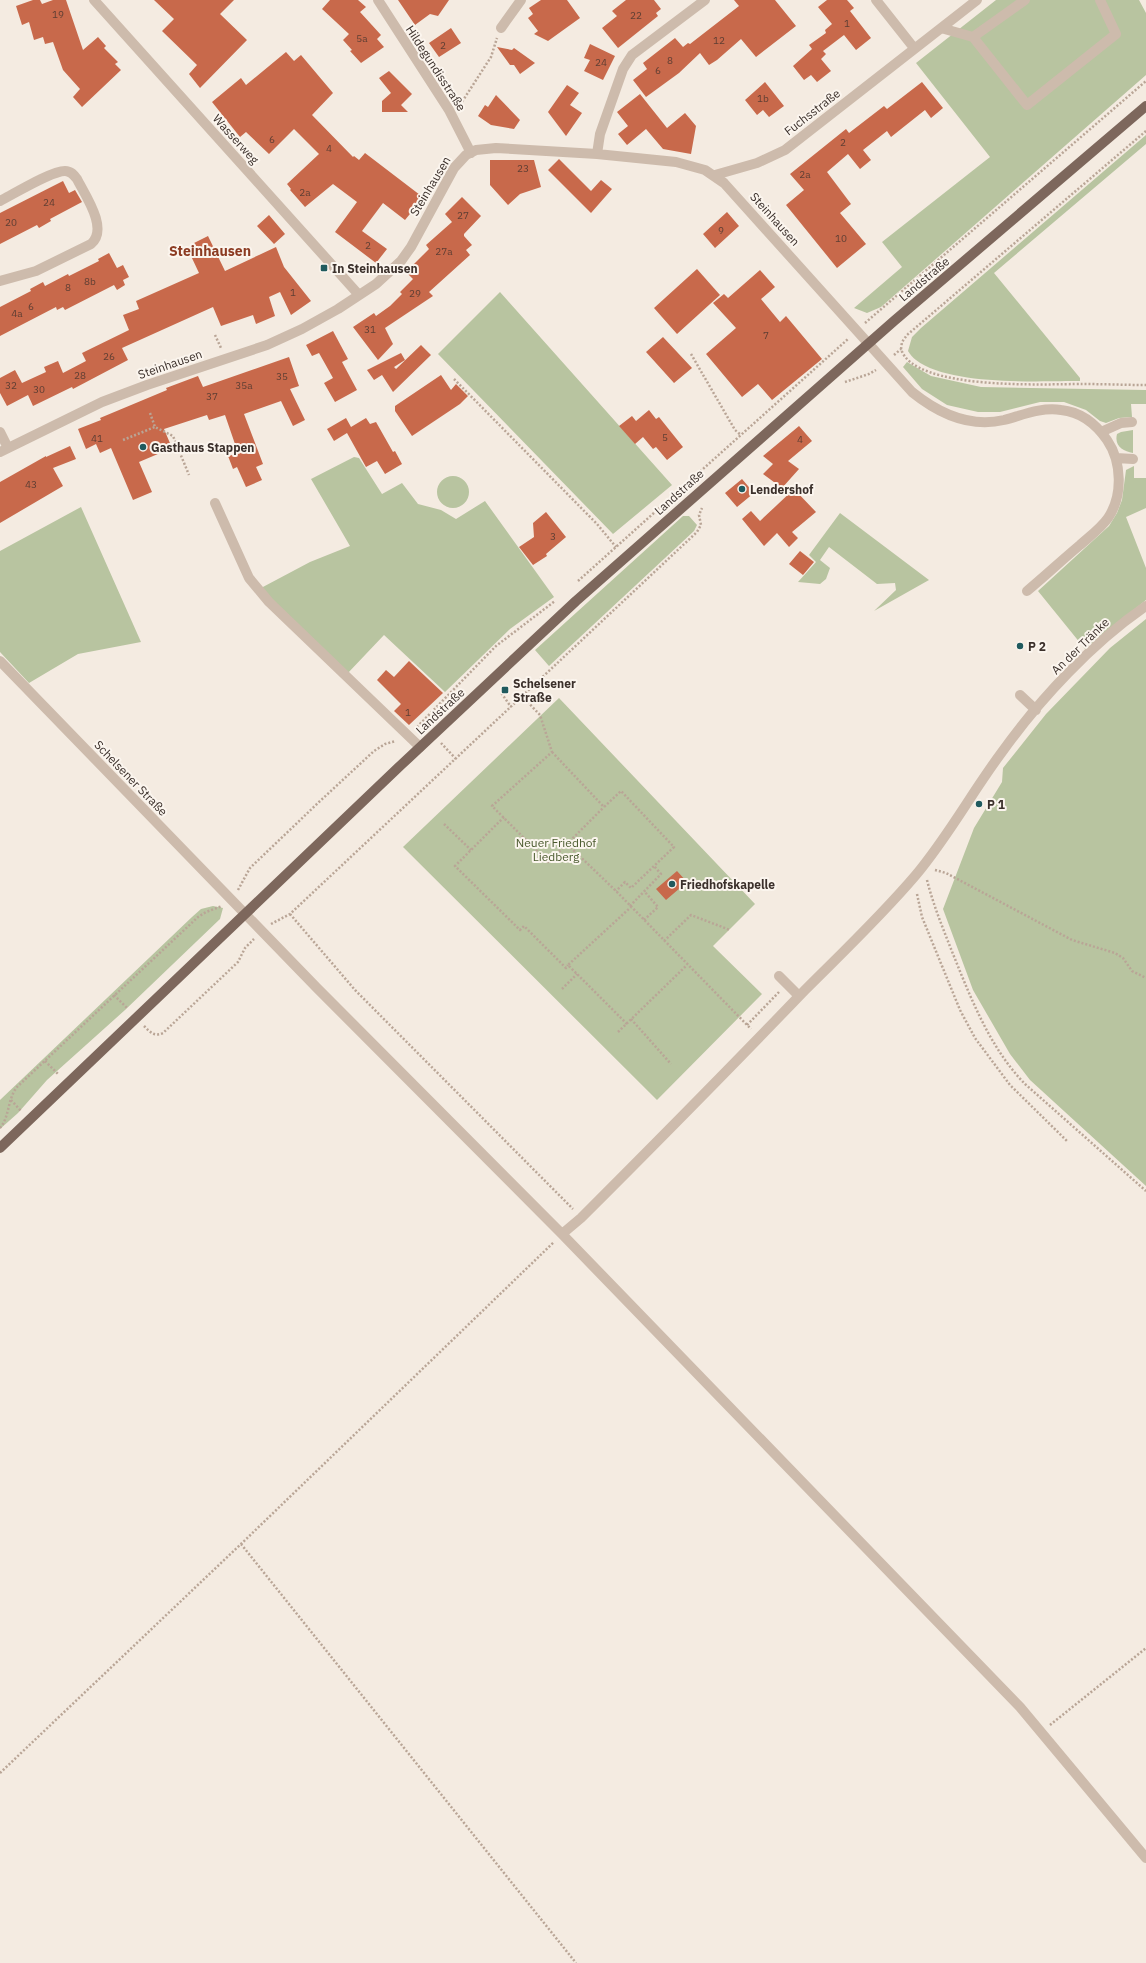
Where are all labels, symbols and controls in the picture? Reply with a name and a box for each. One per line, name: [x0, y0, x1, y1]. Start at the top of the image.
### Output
house number: 19: [52, 8, 64, 21]
house number: 22: [630, 9, 642, 22]
house number: 1: [844, 17, 850, 30]
street label: Hildegundisstraße: [403, 22, 469, 114]
house number: 5a: [356, 32, 368, 45]
house number: 12: [713, 34, 725, 47]
house number: 2: [440, 39, 446, 52]
house number: 8: [667, 54, 673, 67]
house number: 24: [595, 56, 607, 69]
house number: 6: [655, 64, 661, 77]
street label: Fuchsstraße: [781, 85, 843, 138]
house number: 1b: [757, 92, 769, 105]
street label: Wasserweg: [210, 111, 263, 167]
house number: 6: [269, 133, 275, 146]
house number: 2: [840, 136, 846, 149]
house number: 4: [326, 142, 332, 155]
street label: Steinhausen: [406, 153, 454, 219]
house number: 23: [517, 162, 529, 175]
house number: 2a: [799, 168, 811, 181]
house number: 2a: [299, 186, 311, 199]
street label: Steinhausen: [747, 189, 803, 249]
house number: 24: [43, 196, 55, 209]
house number: 27: [457, 209, 469, 222]
house number: 20: [5, 216, 17, 229]
house number: 9: [718, 224, 724, 237]
house number: 10: [835, 232, 847, 245]
house number: 2: [365, 239, 371, 252]
district label: Steinhausen: [169, 242, 251, 260]
house number: 27a: [435, 245, 453, 258]
street label: Landstraße: [896, 253, 953, 304]
place label: In Steinhausen: [332, 261, 418, 276]
marker: In Steinhausen: [319, 263, 329, 273]
house number: 8b: [84, 275, 96, 288]
house number: 8: [65, 281, 71, 294]
house number: 1: [290, 286, 296, 299]
house number: 29: [409, 287, 421, 300]
house number: 6: [28, 300, 34, 313]
house number: 4a: [11, 307, 23, 320]
house number: 31: [364, 323, 376, 336]
house number: 7: [763, 329, 769, 342]
street label: Steinhausen: [136, 346, 204, 382]
house number: 26: [103, 350, 115, 363]
house number: 28: [74, 369, 86, 382]
house number: 35: [276, 370, 288, 383]
house number: 32: [5, 379, 17, 392]
house number: 35a: [235, 379, 253, 392]
house number: 30: [33, 383, 45, 396]
house number: 37: [206, 390, 218, 403]
house number: 5: [662, 431, 668, 444]
house number: 41: [91, 432, 103, 445]
house number: 4: [797, 433, 803, 446]
place label: Gasthaus Stappen: [151, 440, 254, 455]
marker: Gasthaus Stappen: [138, 442, 148, 452]
street label: Landstraße: [651, 466, 707, 518]
house number: 43: [25, 478, 37, 491]
place label: Lendershof: [750, 482, 814, 497]
marker: Lendershof: [737, 484, 747, 494]
house number: 3: [550, 530, 556, 543]
street label: An der Tränke: [1048, 614, 1112, 677]
place label: P 2: [1028, 639, 1046, 654]
marker: P 2: [1015, 641, 1025, 651]
place label: Schelsener Straße: [513, 676, 576, 705]
street label: Landstraße: [413, 684, 468, 737]
marker: Schelsener Straße: [500, 685, 510, 695]
house number: 1: [405, 706, 411, 719]
street label: Schelsener Straße: [91, 737, 171, 819]
place label: P 1: [987, 797, 1005, 812]
marker: P 1: [974, 799, 984, 809]
park label: Neuer Friedhof Liedberg: [516, 835, 596, 864]
place label: Friedhofskapelle: [680, 877, 775, 892]
marker: Friedhofskapelle: [667, 879, 677, 889]

